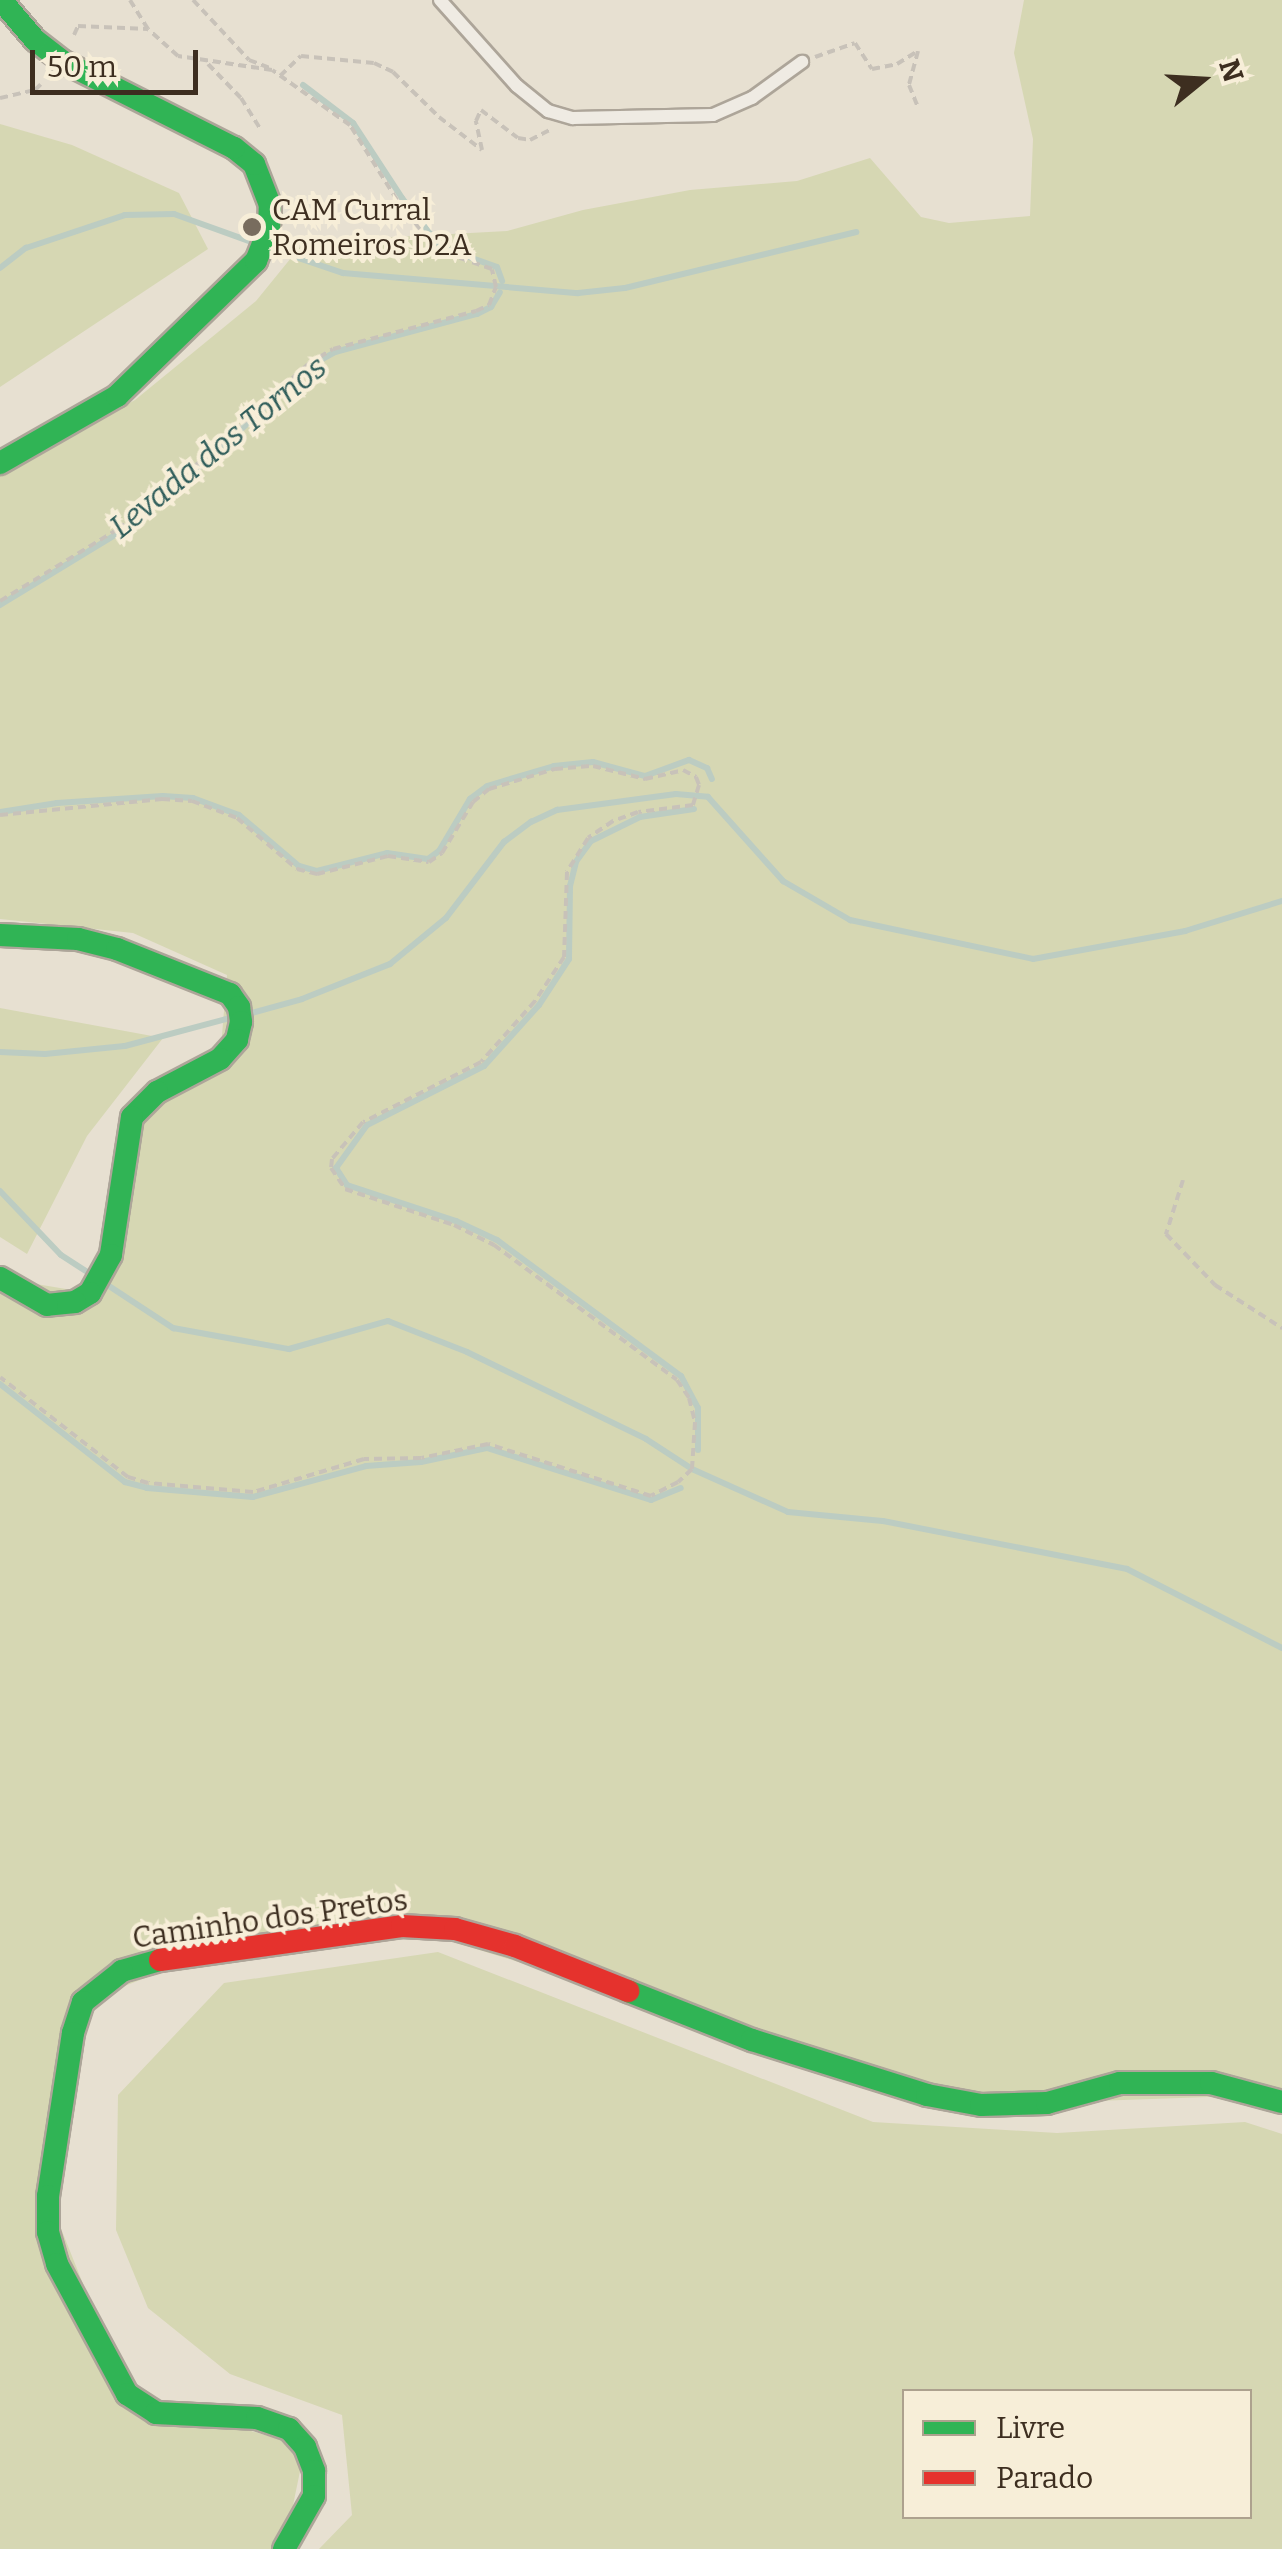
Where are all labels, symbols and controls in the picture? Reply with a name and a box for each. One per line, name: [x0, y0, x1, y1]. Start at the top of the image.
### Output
scale bar: [35, 30, 202, 92]
north arrow: [1152, 30, 1252, 130]
text: 50 m: [47, 49, 117, 85]
text: N: [1212, 55, 1250, 86]
place label: CAM Curral Romeiros D2A: [272, 192, 472, 262]
marker: CAM Curral Romeiros D2A: [241, 216, 263, 238]
water label: Levada dos Tornos: [102, 348, 334, 546]
street label: Caminho dos Pretos: [130, 1882, 410, 1956]
legend: [902, 2389, 1252, 2519]
text: Livre: [996, 2410, 1065, 2446]
text: Parado: [996, 2460, 1093, 2496]

